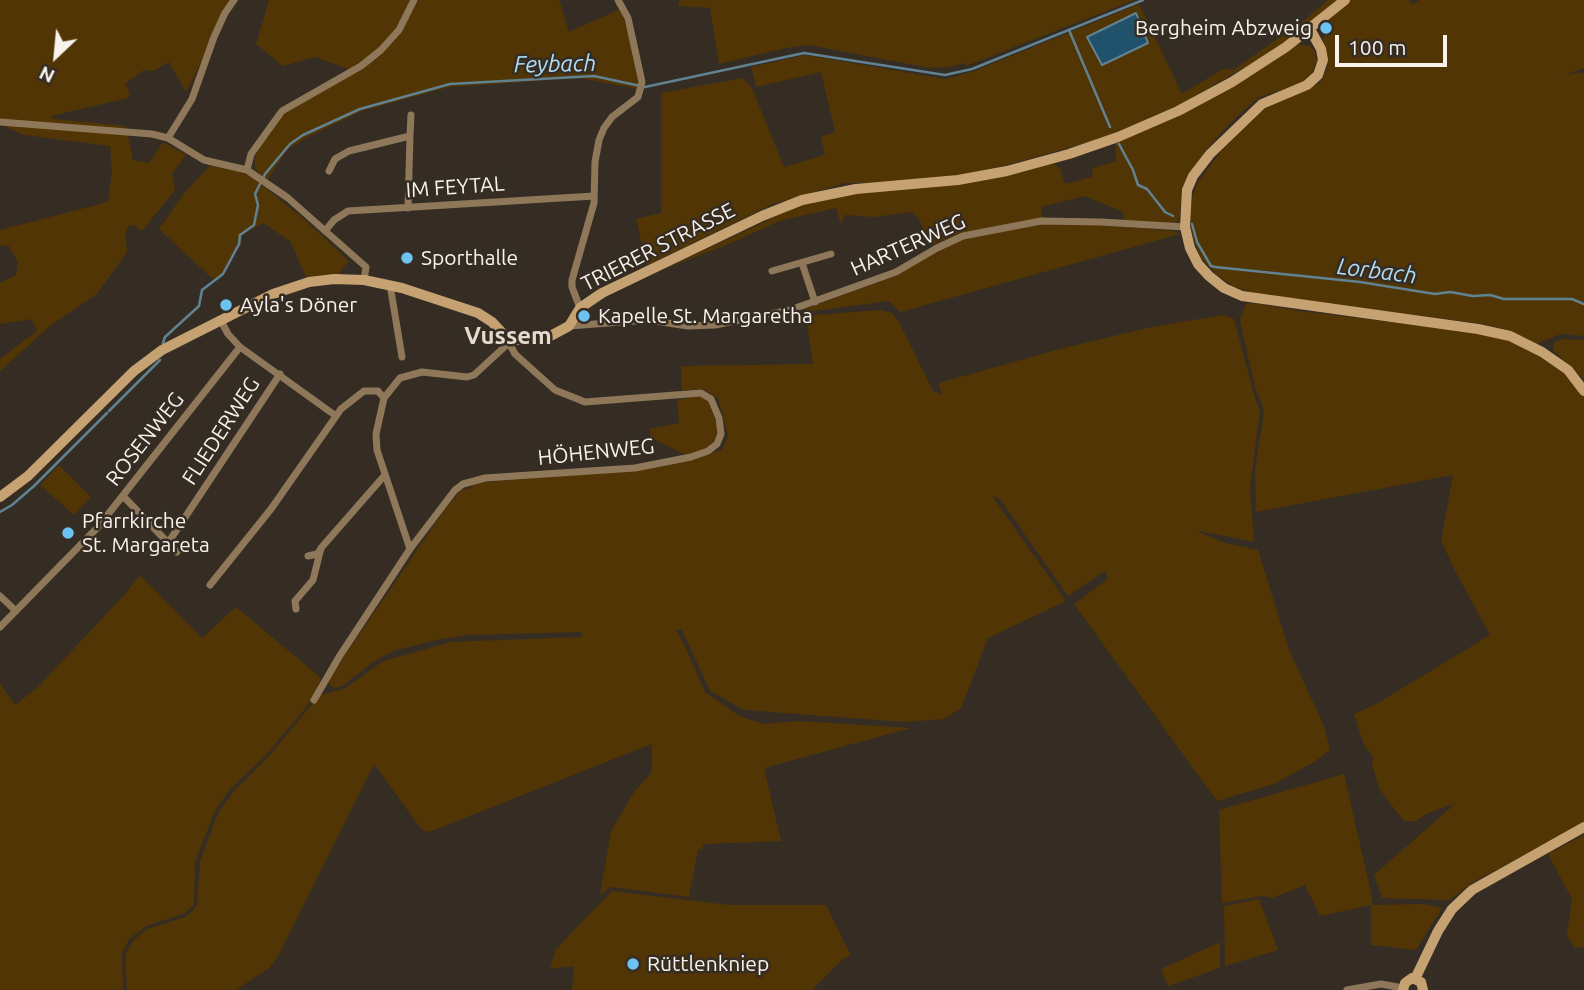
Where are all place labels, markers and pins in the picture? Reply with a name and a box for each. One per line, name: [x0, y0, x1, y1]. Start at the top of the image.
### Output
place label: Bergheim Abzweig: [1135, 15, 1312, 41]
marker: Bergheim Abzweig: [1318, 20, 1334, 36]
place label: Sporthalle: [421, 245, 518, 271]
marker: Sporthalle: [399, 250, 415, 266]
place label: Ayla's Döner: [240, 292, 357, 318]
marker: Ayla's Döner: [218, 297, 234, 313]
place label: Kapelle St. Margaretha: [598, 303, 813, 329]
marker: Kapelle St. Margaretha: [576, 308, 592, 324]
place label: Pfarrkirche St. Margareta: [82, 508, 210, 558]
marker: Pfarrkirche St. Margareta: [60, 525, 76, 541]
place label: Rüttlenkniep: [647, 951, 769, 977]
marker: Rüttlenkniep: [625, 956, 641, 972]

